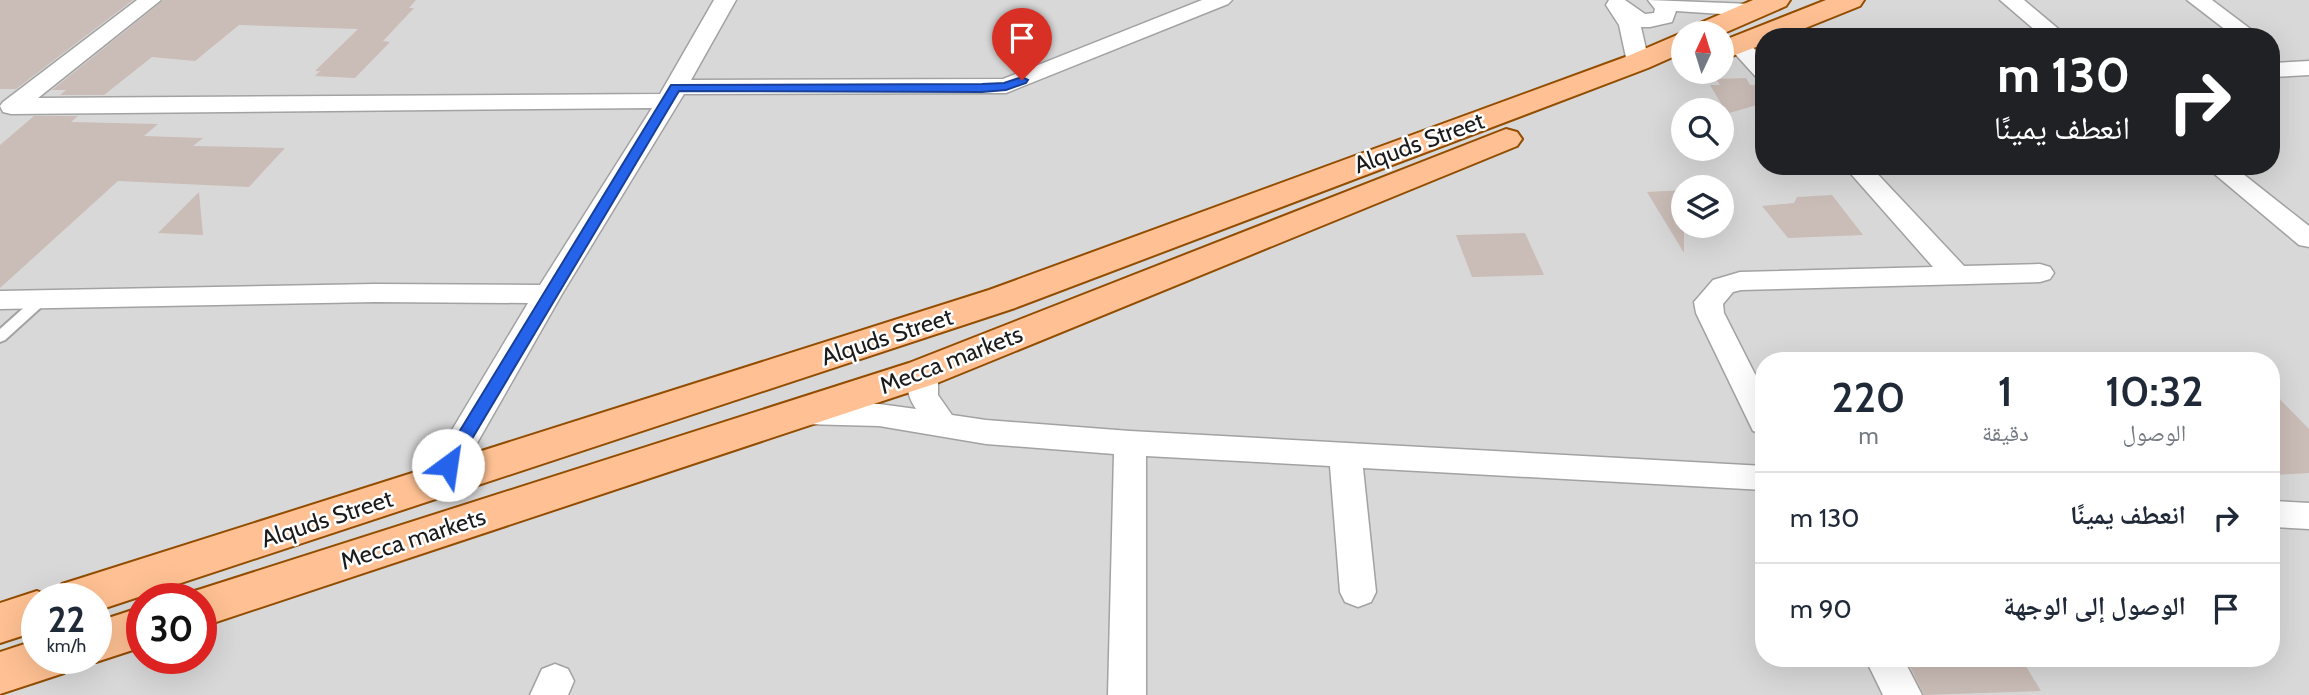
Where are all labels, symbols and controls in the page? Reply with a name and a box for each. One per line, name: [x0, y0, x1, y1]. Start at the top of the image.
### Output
pin: [992, 8, 1052, 80]
icon: arrive: [1003, 19, 1041, 57]
north arrow: [1671, 21, 1734, 84]
map controls: [1671, 21, 1734, 238]
text: 130 m: [1997, 45, 2130, 104]
icon: right: [2154, 56, 2245, 147]
button: search: [1671, 98, 1734, 161]
street label: Alquds Street: [1350, 106, 1488, 179]
text: انعطف يمينًا: [1994, 108, 2130, 147]
button: layers: [1671, 175, 1734, 238]
street label: Alquds Street: [817, 302, 956, 371]
street label: Mecca markets: [875, 319, 1026, 400]
text: 1: [1998, 365, 2013, 417]
text: 10:32: [2105, 365, 2203, 417]
text: 220: [1832, 371, 1905, 423]
text: دقيقة: [1982, 419, 2029, 447]
text: الوصول: [2123, 419, 2186, 447]
text: m: [1858, 422, 1879, 450]
position arrow: [411, 428, 485, 502]
street label: Alquds Street: [257, 484, 396, 553]
text: انعطف يمينًا: [2070, 499, 2186, 531]
icon: right: [2207, 499, 2245, 537]
street label: Mecca markets: [337, 501, 489, 576]
text: 130 m: [1790, 502, 1859, 534]
speed limit sign: 30: [126, 583, 217, 674]
text: الوصول إلى الوجهة: [2003, 590, 2186, 622]
icon: arrive: [2207, 590, 2245, 628]
text: 90 m: [1790, 593, 1852, 625]
text: 22: [48, 598, 85, 641]
text: km/h: [47, 635, 86, 657]

